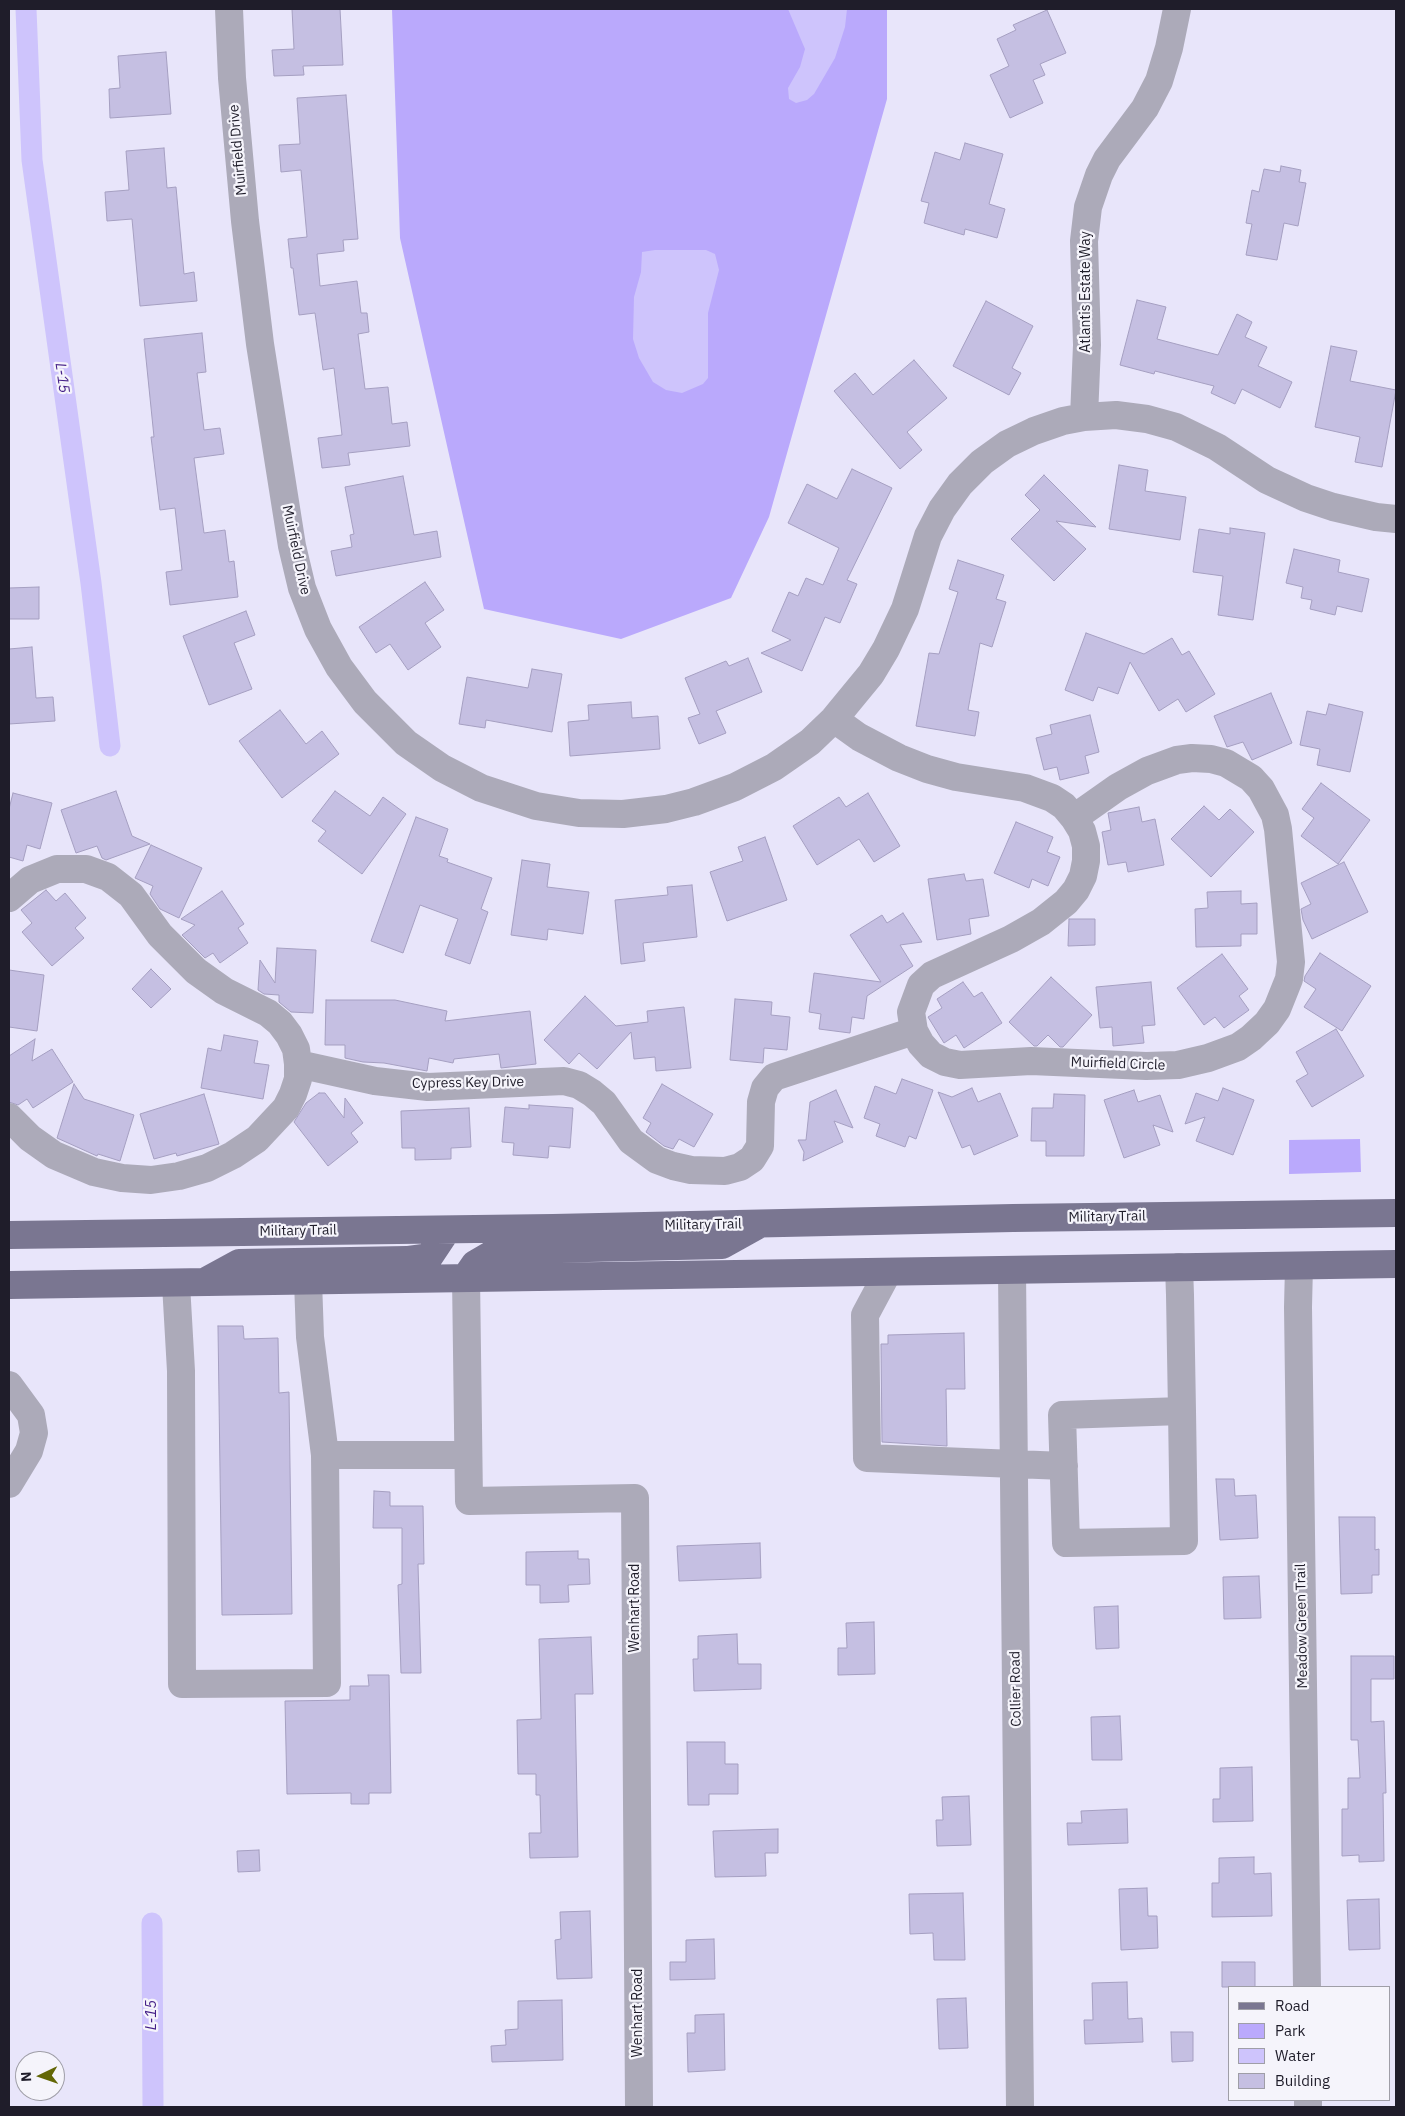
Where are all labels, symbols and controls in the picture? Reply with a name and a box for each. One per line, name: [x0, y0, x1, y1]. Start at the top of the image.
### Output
street label: Muirfield Drive: [226, 104, 250, 196]
street label: Atlantis Estate Way: [1078, 231, 1094, 353]
water label: L-15: [51, 362, 73, 394]
street label: Muirfield Drive: [278, 504, 314, 596]
street label: Muirfield Circle: [1070, 1054, 1166, 1074]
street label: Cypress Key Drive: [412, 1074, 524, 1092]
street label: Military Trail: [1068, 1208, 1146, 1226]
street label: Military Trail: [664, 1216, 742, 1234]
street label: Military Trail: [259, 1222, 337, 1240]
street label: Meadow Green Trail: [1293, 1563, 1311, 1689]
street label: Wenhart Road: [627, 1564, 643, 1652]
street label: Collier Road: [1007, 1651, 1025, 1727]
street label: Wenhart Road: [630, 1969, 646, 2057]
legend: [1228, 1986, 1390, 2101]
text: Road: [1275, 1996, 1310, 2015]
water label: L-15: [143, 2000, 161, 2030]
text: Park: [1275, 2021, 1305, 2040]
text: Water: [1275, 2046, 1315, 2065]
north arrow: [15, 2051, 65, 2101]
text: N: [17, 2071, 35, 2082]
text: Building: [1275, 2071, 1330, 2090]

